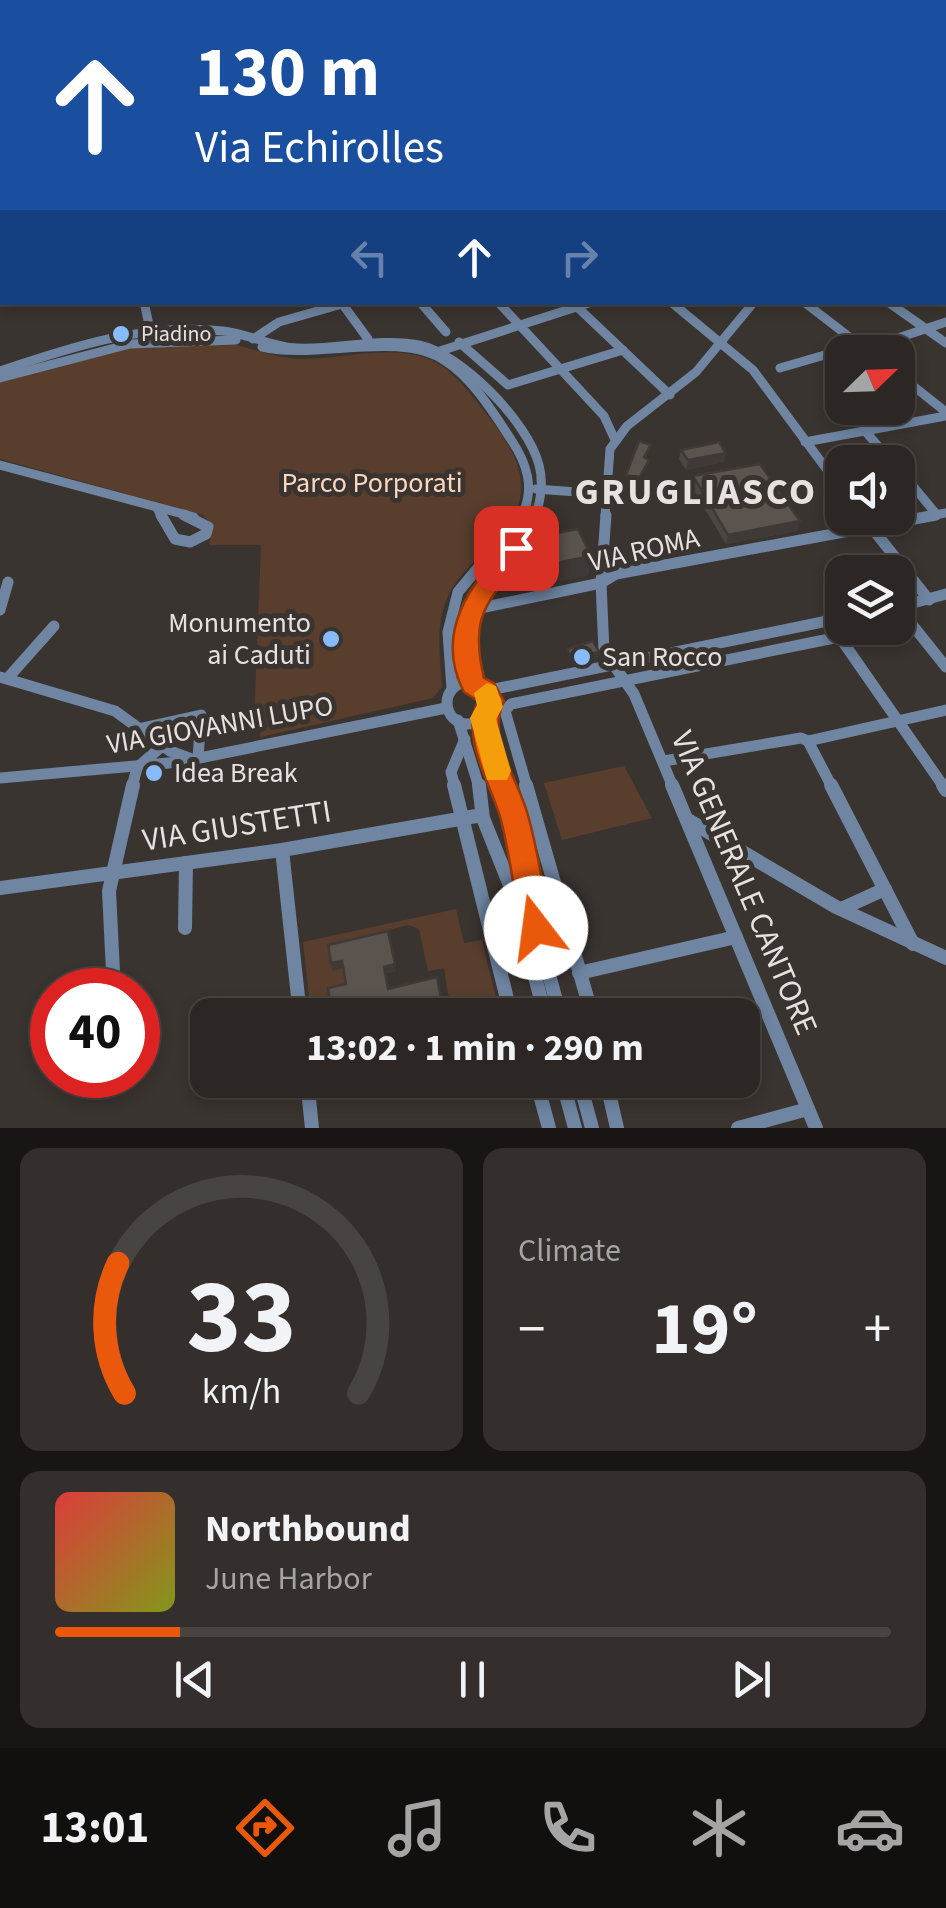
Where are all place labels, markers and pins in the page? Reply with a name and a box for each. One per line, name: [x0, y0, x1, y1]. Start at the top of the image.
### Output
place label: Piadino: [141, 318, 212, 350]
marker: Piadino: [110, 323, 132, 345]
pin: [474, 506, 559, 591]
place label: Monumento ai Caduti: [168, 603, 311, 675]
marker: Monumento ai Caduti: [320, 628, 342, 650]
place label: San Rocco: [602, 637, 722, 677]
marker: San Rocco: [571, 646, 593, 668]
place label: Idea Break: [174, 753, 298, 793]
marker: Idea Break: [143, 762, 165, 784]

